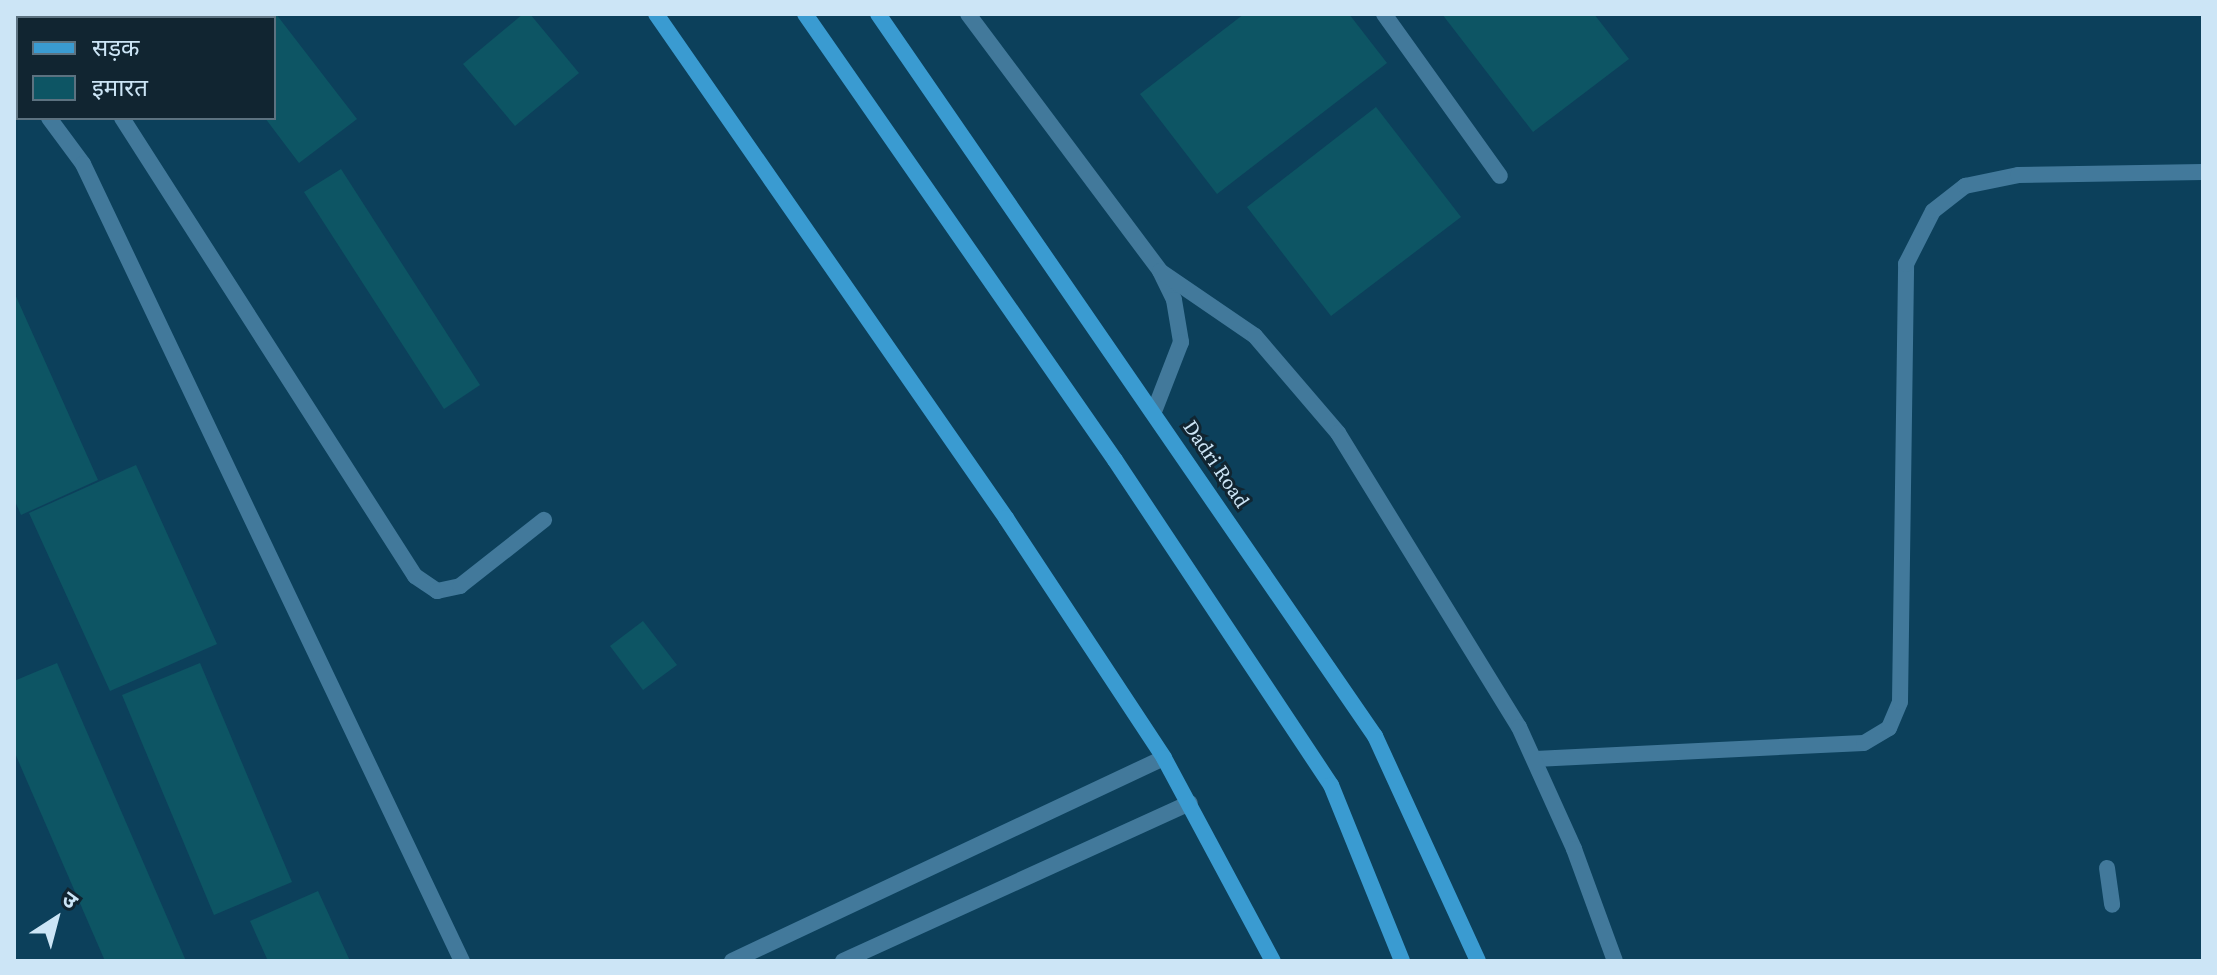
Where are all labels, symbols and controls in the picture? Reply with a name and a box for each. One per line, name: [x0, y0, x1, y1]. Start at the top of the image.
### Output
legend: [16, 16, 276, 120]
text: सड़क: [92, 31, 140, 64]
text: इमारत: [92, 71, 148, 104]
street label: Dadri Road: [1178, 416, 1254, 512]
north arrow: [16, 879, 96, 959]
text: उ: [56, 884, 84, 916]

